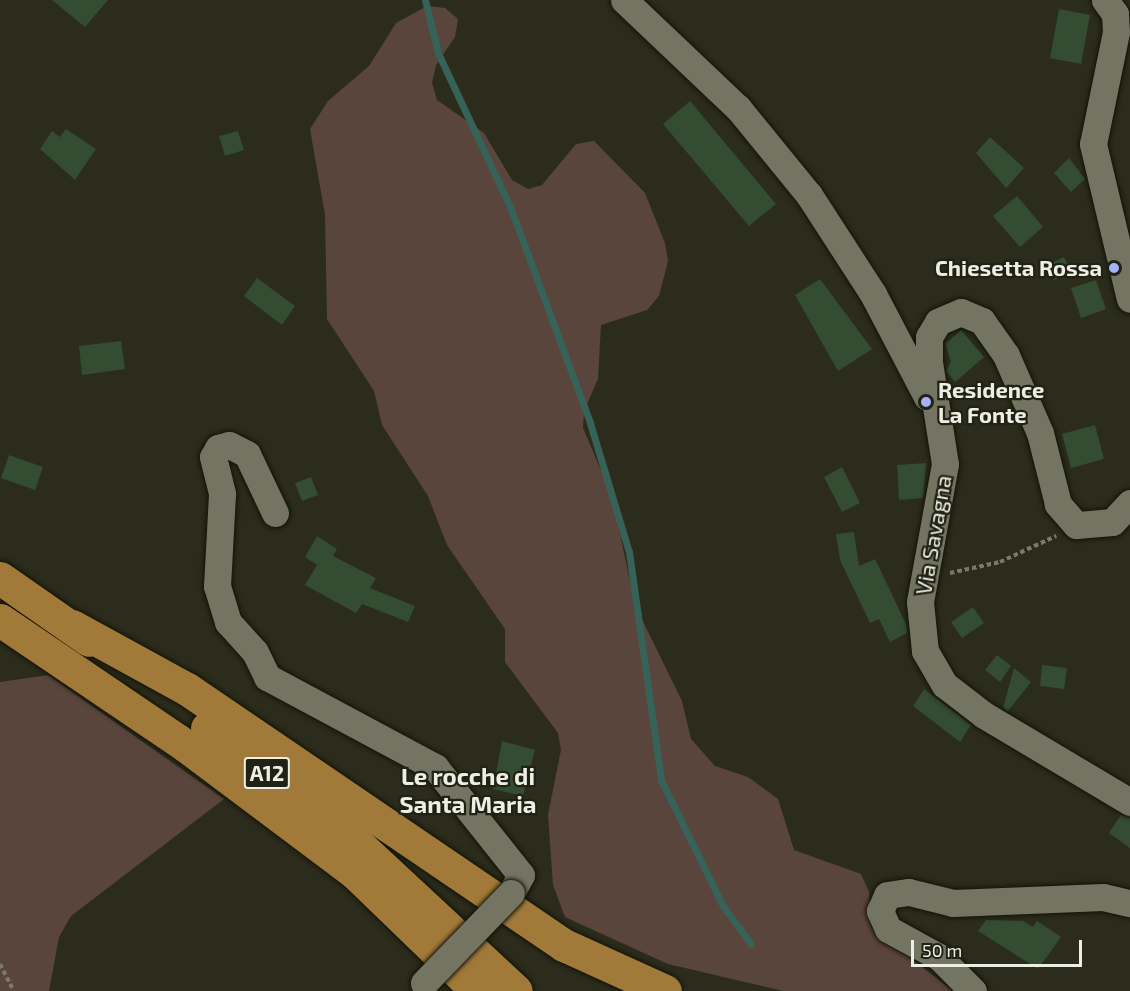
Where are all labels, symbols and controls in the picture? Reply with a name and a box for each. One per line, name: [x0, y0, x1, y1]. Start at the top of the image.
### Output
place label: Chiesetta Rossa: [935, 255, 1102, 281]
marker: Chiesetta Rossa: [1107, 261, 1121, 275]
place label: Residence La Fonte: [938, 376, 1045, 428]
marker: Residence La Fonte: [919, 395, 933, 409]
street label: Via Savagna: [909, 473, 957, 597]
road number: A12: [243, 755, 291, 791]
district label: Le rocche di Santa Maria: [399, 762, 537, 818]
scale bar: [914, 928, 1085, 966]
text: 50 m: [922, 939, 962, 961]

